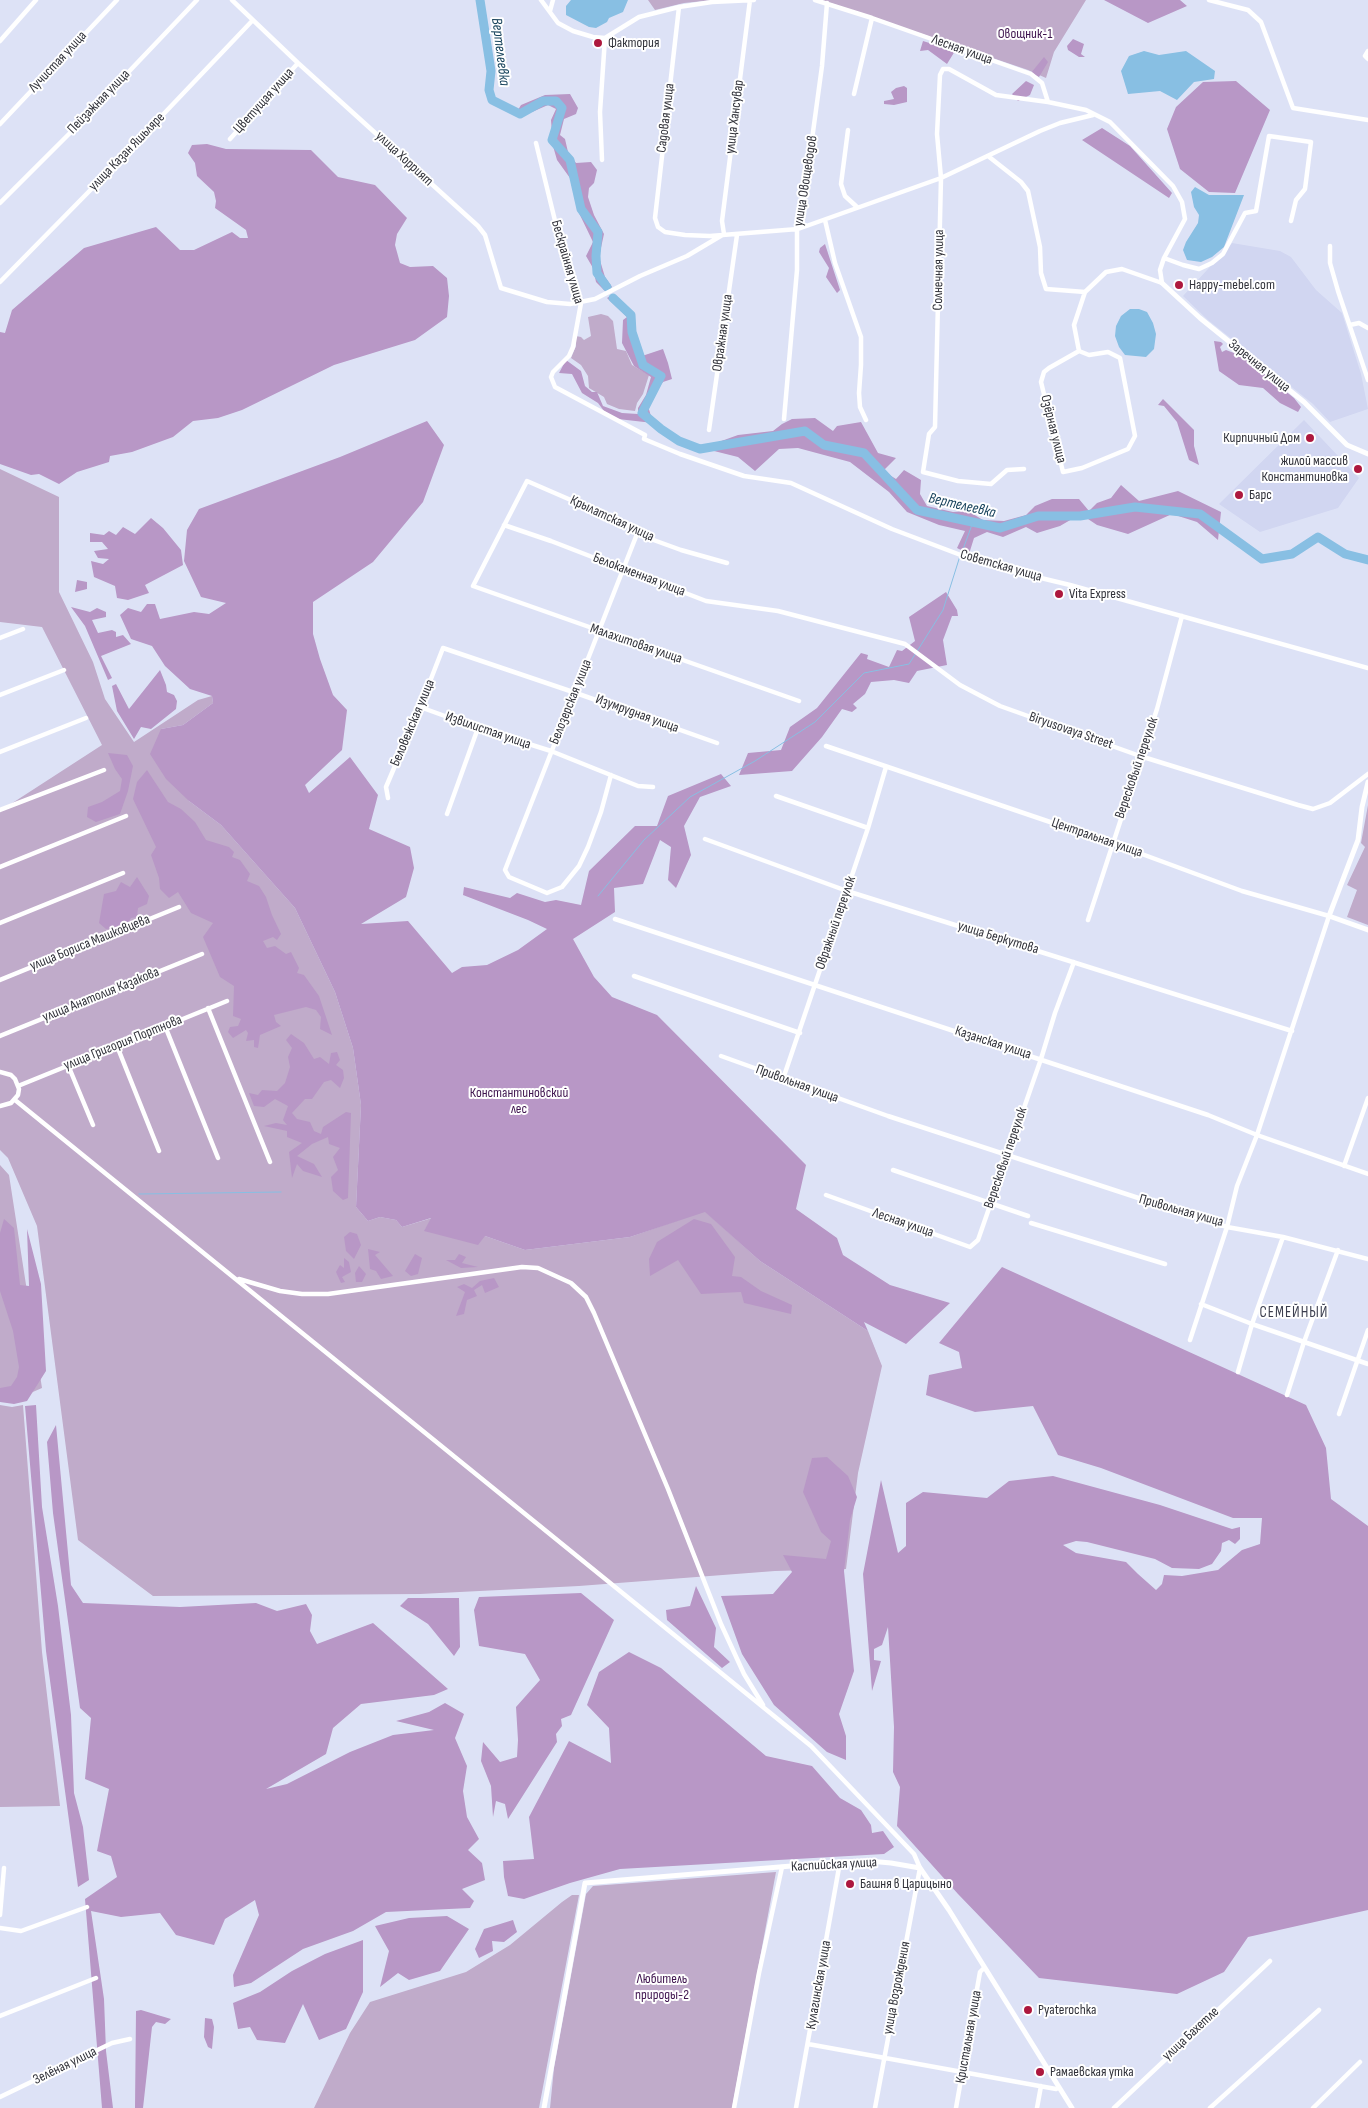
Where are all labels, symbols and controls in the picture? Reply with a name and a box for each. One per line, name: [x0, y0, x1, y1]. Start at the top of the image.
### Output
water label: Вертелеевка: [487, 17, 513, 87]
park label: Овощник-1: [998, 26, 1052, 42]
street label: Лучистая улица: [25, 28, 91, 96]
street label: Лесная улица: [929, 31, 995, 69]
place label: Фактория: [608, 35, 659, 51]
marker: Фактория: [592, 37, 604, 49]
street label: Цветущая улица: [230, 65, 298, 137]
street label: Пейзажная улица: [64, 66, 134, 138]
street label: улица Хансувар: [722, 79, 748, 155]
street label: Садовая улица: [653, 82, 679, 154]
street label: улица Казан Яшьляре: [85, 109, 169, 195]
street label: улица Хоррият: [372, 128, 436, 190]
street label: улица Овощеводов: [791, 134, 821, 228]
street label: Бескрайняя улица: [547, 218, 587, 306]
street label: Солнечная улица: [930, 229, 948, 311]
place label: Happy-mebel.com: [1189, 277, 1275, 293]
marker: Happy-mebel.com: [1173, 279, 1185, 291]
street label: Овражная улица: [709, 293, 737, 373]
street label: Заречная улица: [1225, 336, 1293, 396]
street label: Озёрная улица: [1036, 393, 1070, 465]
place label: Кирпичный Дом: [1223, 430, 1300, 446]
marker: Кирпичный Дом: [1304, 432, 1316, 444]
place label: жилой массив Константиновка: [1261, 453, 1348, 486]
marker: жилой массив Константиновка: [1352, 463, 1364, 475]
place label: Барс: [1249, 487, 1272, 503]
marker: Барс: [1233, 489, 1245, 501]
water label: Вертелеевка: [927, 490, 997, 522]
street label: Крылатская улица: [567, 492, 657, 546]
street label: Советская улица: [958, 546, 1044, 586]
street label: Белокаменная улица: [590, 550, 688, 600]
place label: Vita Express: [1069, 586, 1126, 602]
marker: Vita Express: [1053, 588, 1065, 600]
street label: Малахитовая улица: [588, 620, 684, 668]
street label: Белозерская улица: [546, 657, 596, 747]
street label: Беловежская улица: [387, 677, 439, 769]
street label: Изумрудная улица: [593, 691, 681, 737]
street label: Извилистая улица: [443, 709, 533, 753]
street label: Biryusovaya Street: [1027, 709, 1115, 753]
street label: Вересковый переулок: [1112, 715, 1162, 821]
street label: Центральная улица: [1049, 815, 1145, 861]
street label: Овражный переулок: [812, 874, 860, 972]
street label: улица Бориса Машковцева: [27, 911, 153, 975]
street label: улица Беркутова: [955, 918, 1041, 958]
street label: улица Анатолия Казакова: [40, 964, 162, 1026]
street label: улица Григория Портнова: [61, 1012, 185, 1074]
street label: Казанская улица: [953, 1023, 1033, 1063]
street label: Привольная улица: [753, 1061, 841, 1107]
park label: Константиновский лес: [470, 1085, 568, 1118]
street label: Вересковый переулок: [981, 1105, 1031, 1211]
street label: Привольная улица: [1137, 1191, 1225, 1231]
street label: Лесная улица: [870, 1205, 936, 1241]
district label: СЕМЕЙНЫЙ: [1259, 1304, 1329, 1322]
street label: Каспийская улица: [791, 1854, 877, 1876]
place label: Башня в Царицыно: [860, 1876, 952, 1892]
marker: Башня в Царицыно: [844, 1878, 856, 1890]
street label: Кулагинская улица: [803, 1939, 835, 2031]
street label: улица Возрождения: [880, 1940, 914, 2036]
park label: Любитель природы-2: [635, 1971, 689, 2004]
street label: Кристальная улица: [953, 1989, 985, 2085]
place label: Pyaterochka: [1038, 2002, 1096, 2018]
marker: Pyaterochka: [1022, 2004, 1034, 2016]
street label: улица Бахетле: [1159, 2004, 1223, 2064]
street label: Зелёная улица: [30, 2043, 100, 2089]
place label: Рамаевская утка: [1050, 2064, 1134, 2080]
marker: Рамаевская утка: [1034, 2066, 1046, 2078]

